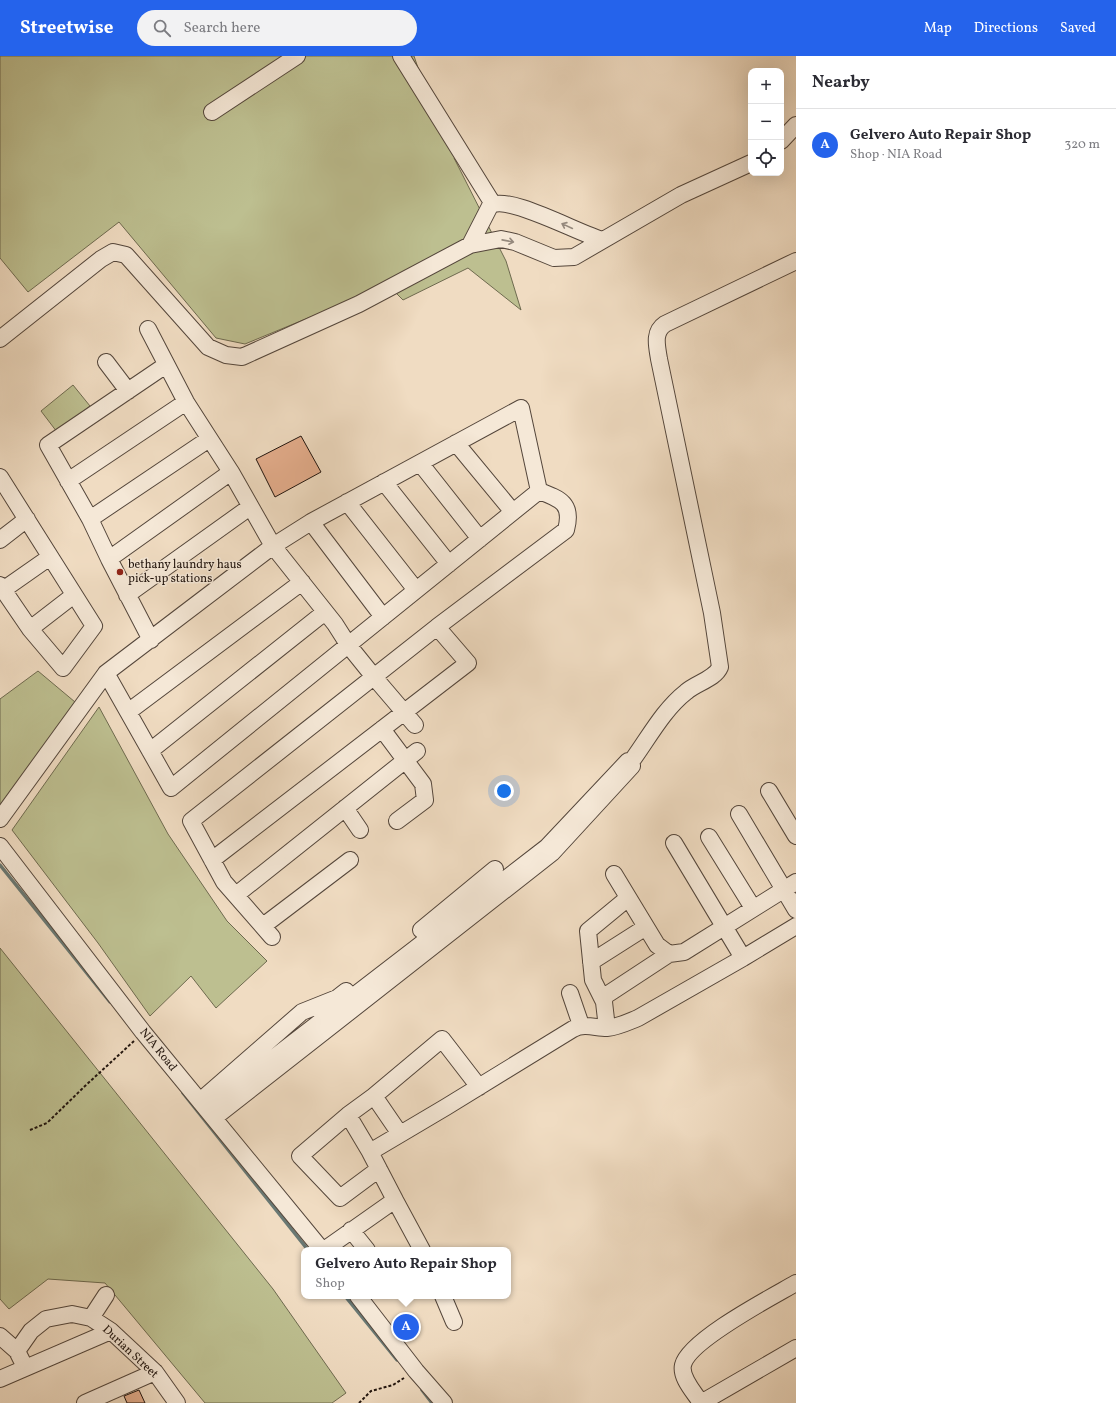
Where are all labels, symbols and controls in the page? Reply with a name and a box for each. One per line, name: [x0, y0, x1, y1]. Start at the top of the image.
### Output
search box: [137, 10, 417, 46]
text: Streetwise: [20, 15, 113, 41]
icon: search: [151, 17, 173, 39]
text: Search here: [183, 18, 260, 39]
text: Map: [924, 19, 952, 38]
text: Directions: [974, 19, 1038, 38]
text: Saved: [1060, 19, 1096, 38]
map controls: [748, 68, 784, 176]
button: +: [748, 68, 784, 104]
text: Nearby: [812, 71, 870, 94]
button: −: [748, 104, 784, 140]
text: Gelvero Auto Repair Shop: [850, 125, 1031, 146]
text: A: [820, 136, 830, 154]
text: 320 m: [1065, 136, 1100, 154]
button: locate: [748, 140, 784, 176]
text: Shop · NIA Road: [850, 146, 942, 164]
one-way arrow: [561, 222, 573, 229]
one-way arrow: [501, 237, 514, 245]
place label: bethany laundry haus pick-up stations: [128, 557, 242, 587]
marker: bethany laundry haus pick-up stations: [115, 567, 125, 577]
your location: [494, 781, 514, 801]
street label: NIA Road: [136, 1025, 180, 1075]
popup: [301, 1247, 511, 1299]
text: Gelvero Auto Repair Shop: [315, 1254, 497, 1275]
text: Shop: [315, 1275, 345, 1293]
pin: A: [393, 1312, 419, 1342]
street label: Durian Street: [99, 1322, 161, 1382]

